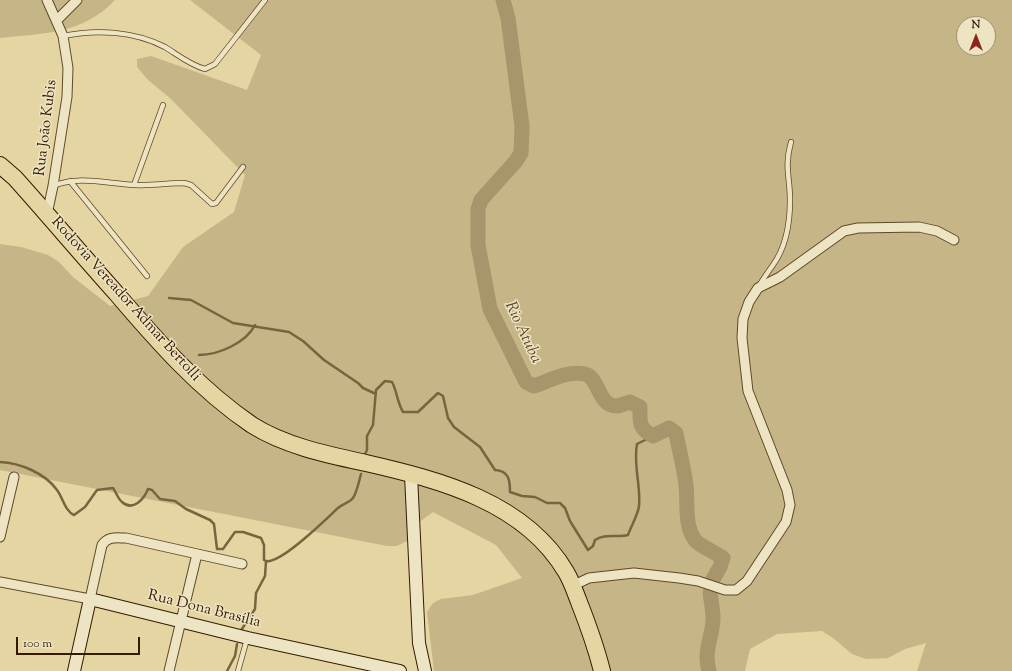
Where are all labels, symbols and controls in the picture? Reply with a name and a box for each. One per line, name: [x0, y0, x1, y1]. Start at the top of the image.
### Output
north arrow: [956, 16, 996, 56]
text: N: [972, 17, 980, 33]
street label: Rua João Kubis: [32, 79, 62, 177]
street label: Rodovia Vereador Admar Bertolli: [46, 214, 204, 386]
water label: Rio Atuba: [499, 299, 545, 367]
street label: Rua Dona Brasília: [146, 587, 262, 633]
scale bar: [18, 629, 142, 655]
text: 100 m: [23, 635, 52, 653]

